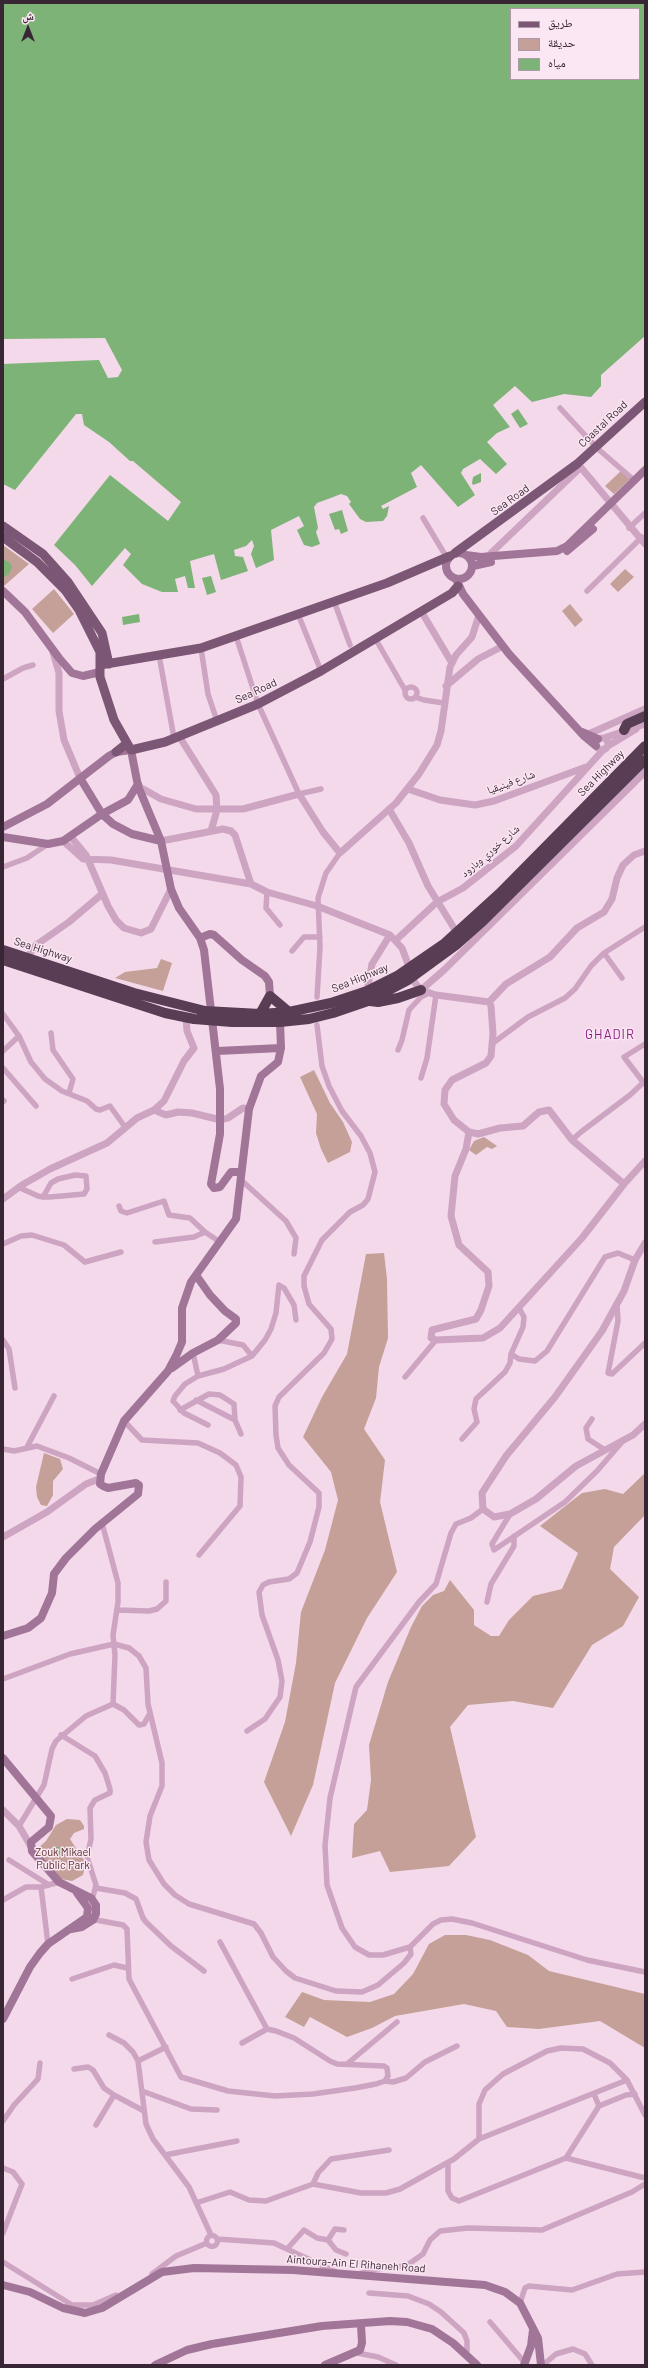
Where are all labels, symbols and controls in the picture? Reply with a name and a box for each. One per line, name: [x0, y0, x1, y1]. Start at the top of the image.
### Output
north arrow: [8, 8, 48, 48]
legend: [510, 8, 640, 80]
text: ش: [22, 9, 34, 22]
text: طريق: [548, 15, 573, 29]
text: حديقة: [548, 35, 576, 49]
text: مياه: [548, 55, 566, 69]
street label: Coastal Road: [576, 398, 630, 450]
street label: Sea Road: [488, 482, 532, 518]
street label: Sea Road: [233, 676, 279, 706]
street label: Sea Highway: [575, 747, 627, 799]
street label: شارع فينيقيا: [485, 767, 537, 797]
street label: شارع خوري وبارود: [458, 822, 522, 880]
street label: Sea Highway: [12, 934, 74, 966]
street label: Sea Highway: [330, 961, 390, 995]
district label: GHADIR: [585, 1027, 635, 1043]
park label: Zouk Mikael Public Park: [35, 1845, 91, 1871]
street label: Aintoura-Ain El Rihaneh Road: [286, 2253, 426, 2275]

